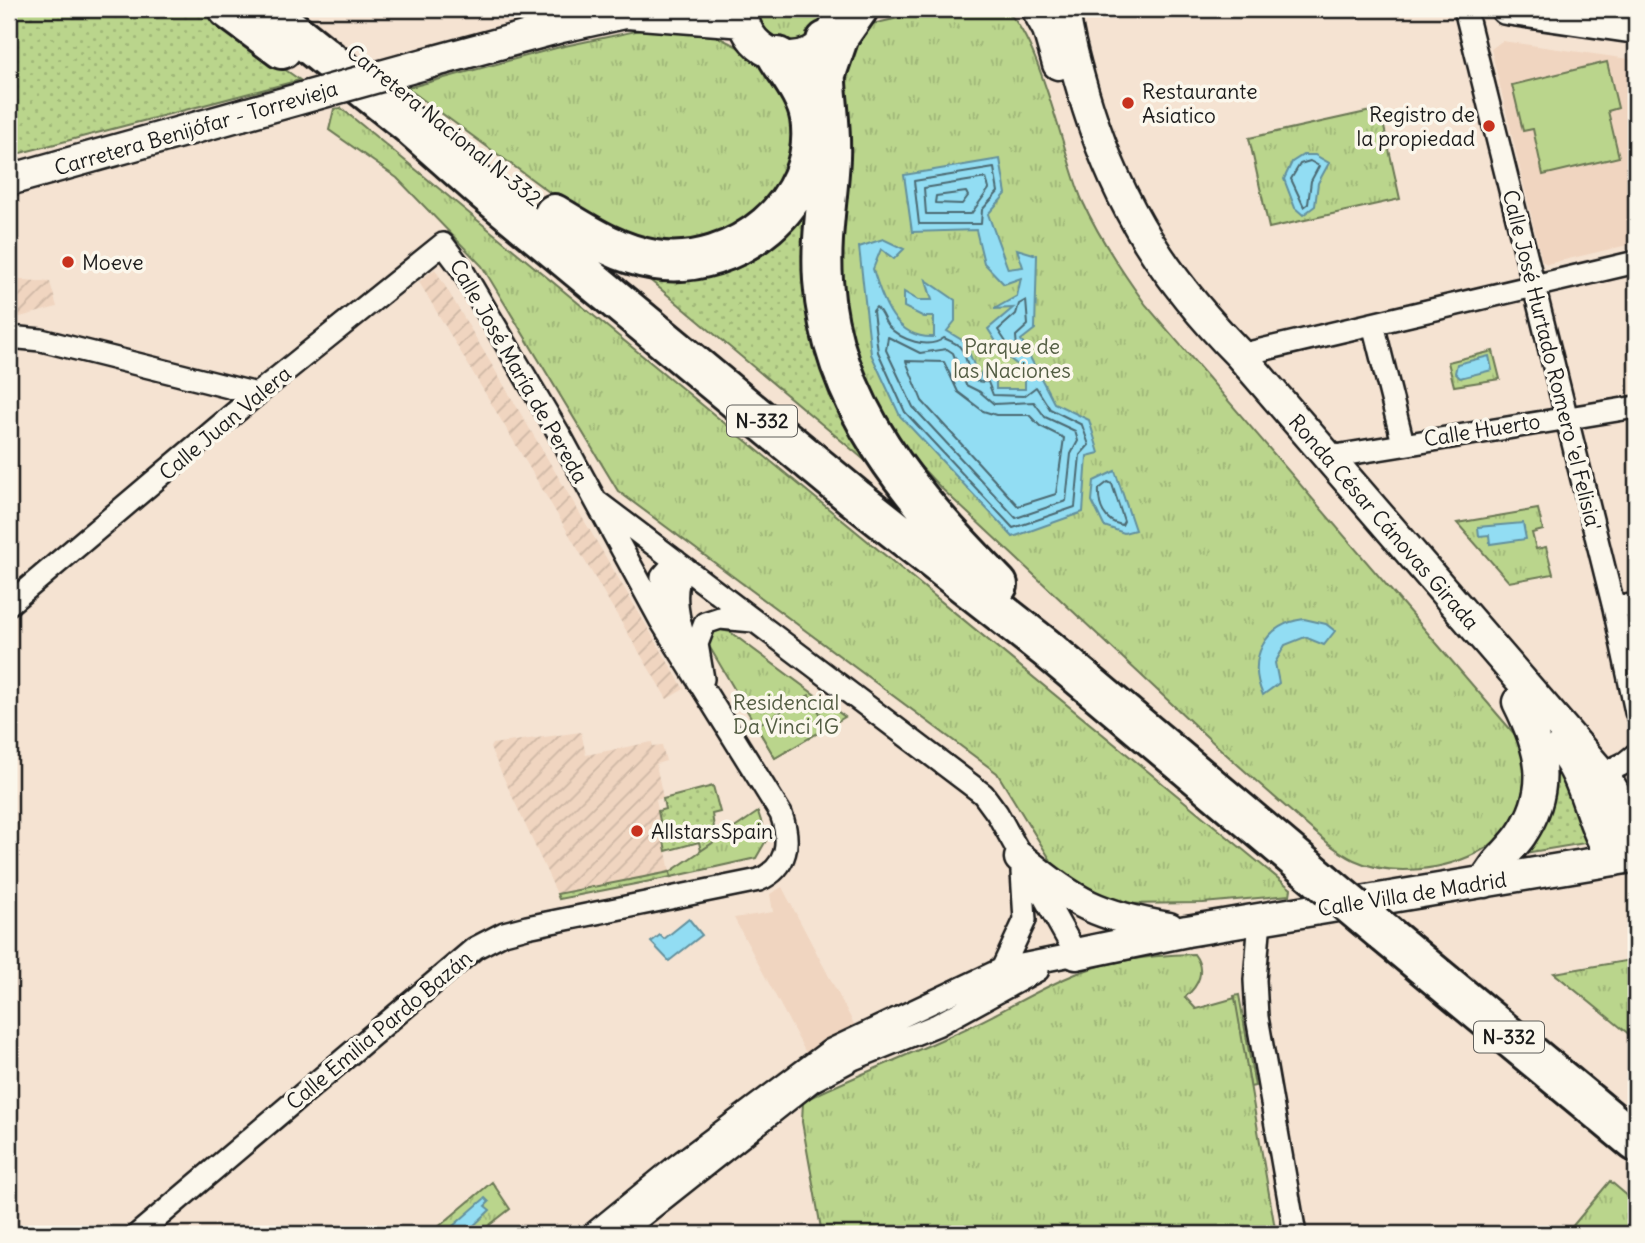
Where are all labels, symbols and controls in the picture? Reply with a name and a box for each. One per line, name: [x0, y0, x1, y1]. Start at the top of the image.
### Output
street label: Carretera Nacional N-332: [341, 38, 547, 212]
street label: Carretera Benijófar - Torrevieja: [51, 75, 341, 181]
place label: Restaurante Asiatico: [1142, 78, 1257, 129]
marker: Restaurante Asiatico: [1120, 95, 1136, 111]
place label: Registro de la propiedad: [1357, 101, 1475, 152]
marker: Registro de la propiedad: [1481, 118, 1497, 134]
street label: Calle José Hurtado Romero 'el Felisia': [1497, 187, 1607, 533]
place label: Moeve: [82, 249, 144, 276]
marker: Moeve: [60, 254, 76, 270]
street label: Calle José María de Pereda: [444, 254, 594, 488]
park label: Parque de las Naciones: [953, 333, 1071, 384]
street label: Calle Juan Valera: [154, 360, 296, 486]
road number: N-332: [727, 406, 797, 436]
street label: Calle Huerto: [1422, 407, 1542, 453]
street label: Ronda César Cánovas Girada: [1283, 409, 1485, 635]
park label: Residencial Da Vinci 1G: [733, 689, 839, 740]
place label: AllstarsSpain: [651, 818, 773, 845]
marker: AllstarsSpain: [629, 823, 645, 839]
street label: Calle Villa de Madrid: [1316, 866, 1508, 922]
street label: Calle Emilia Pardo Bazán: [281, 944, 477, 1116]
road number: N-332: [1474, 1021, 1544, 1052]

